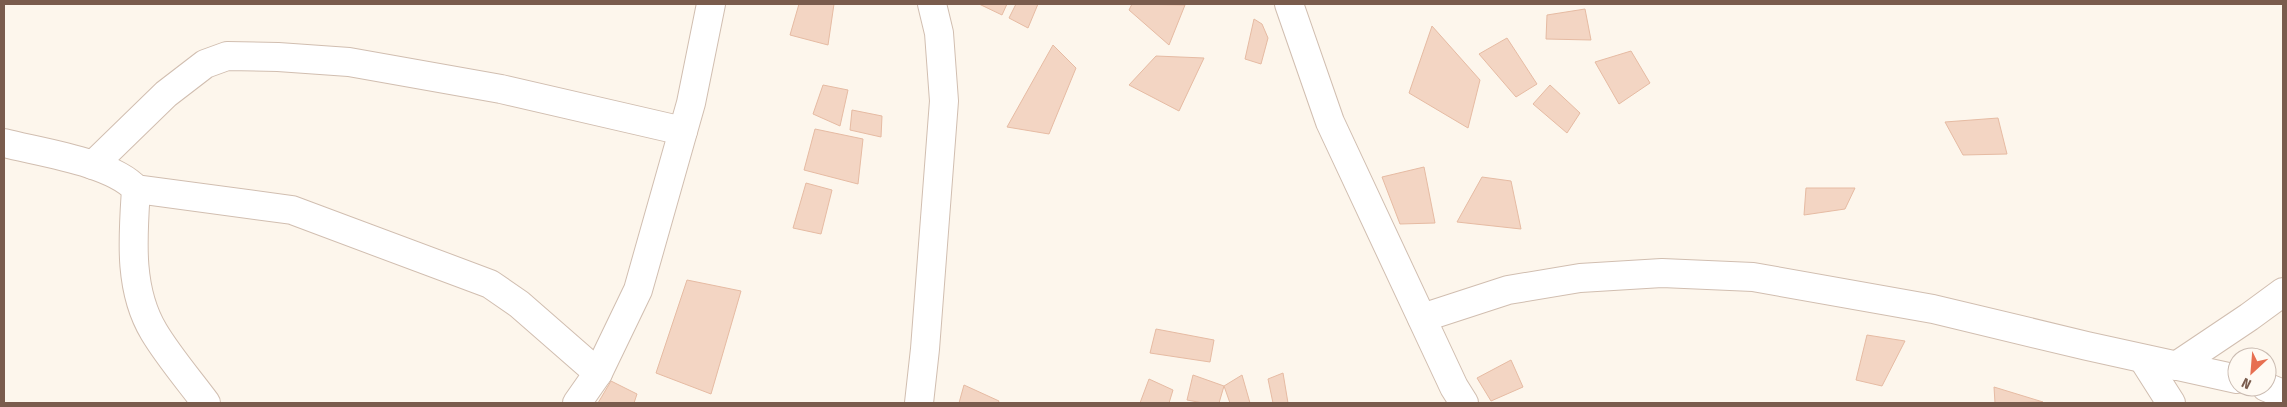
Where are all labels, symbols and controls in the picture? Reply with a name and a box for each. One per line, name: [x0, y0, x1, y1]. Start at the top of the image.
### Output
north arrow: [2227, 347, 2277, 397]
text: N: [2239, 374, 2254, 393]

